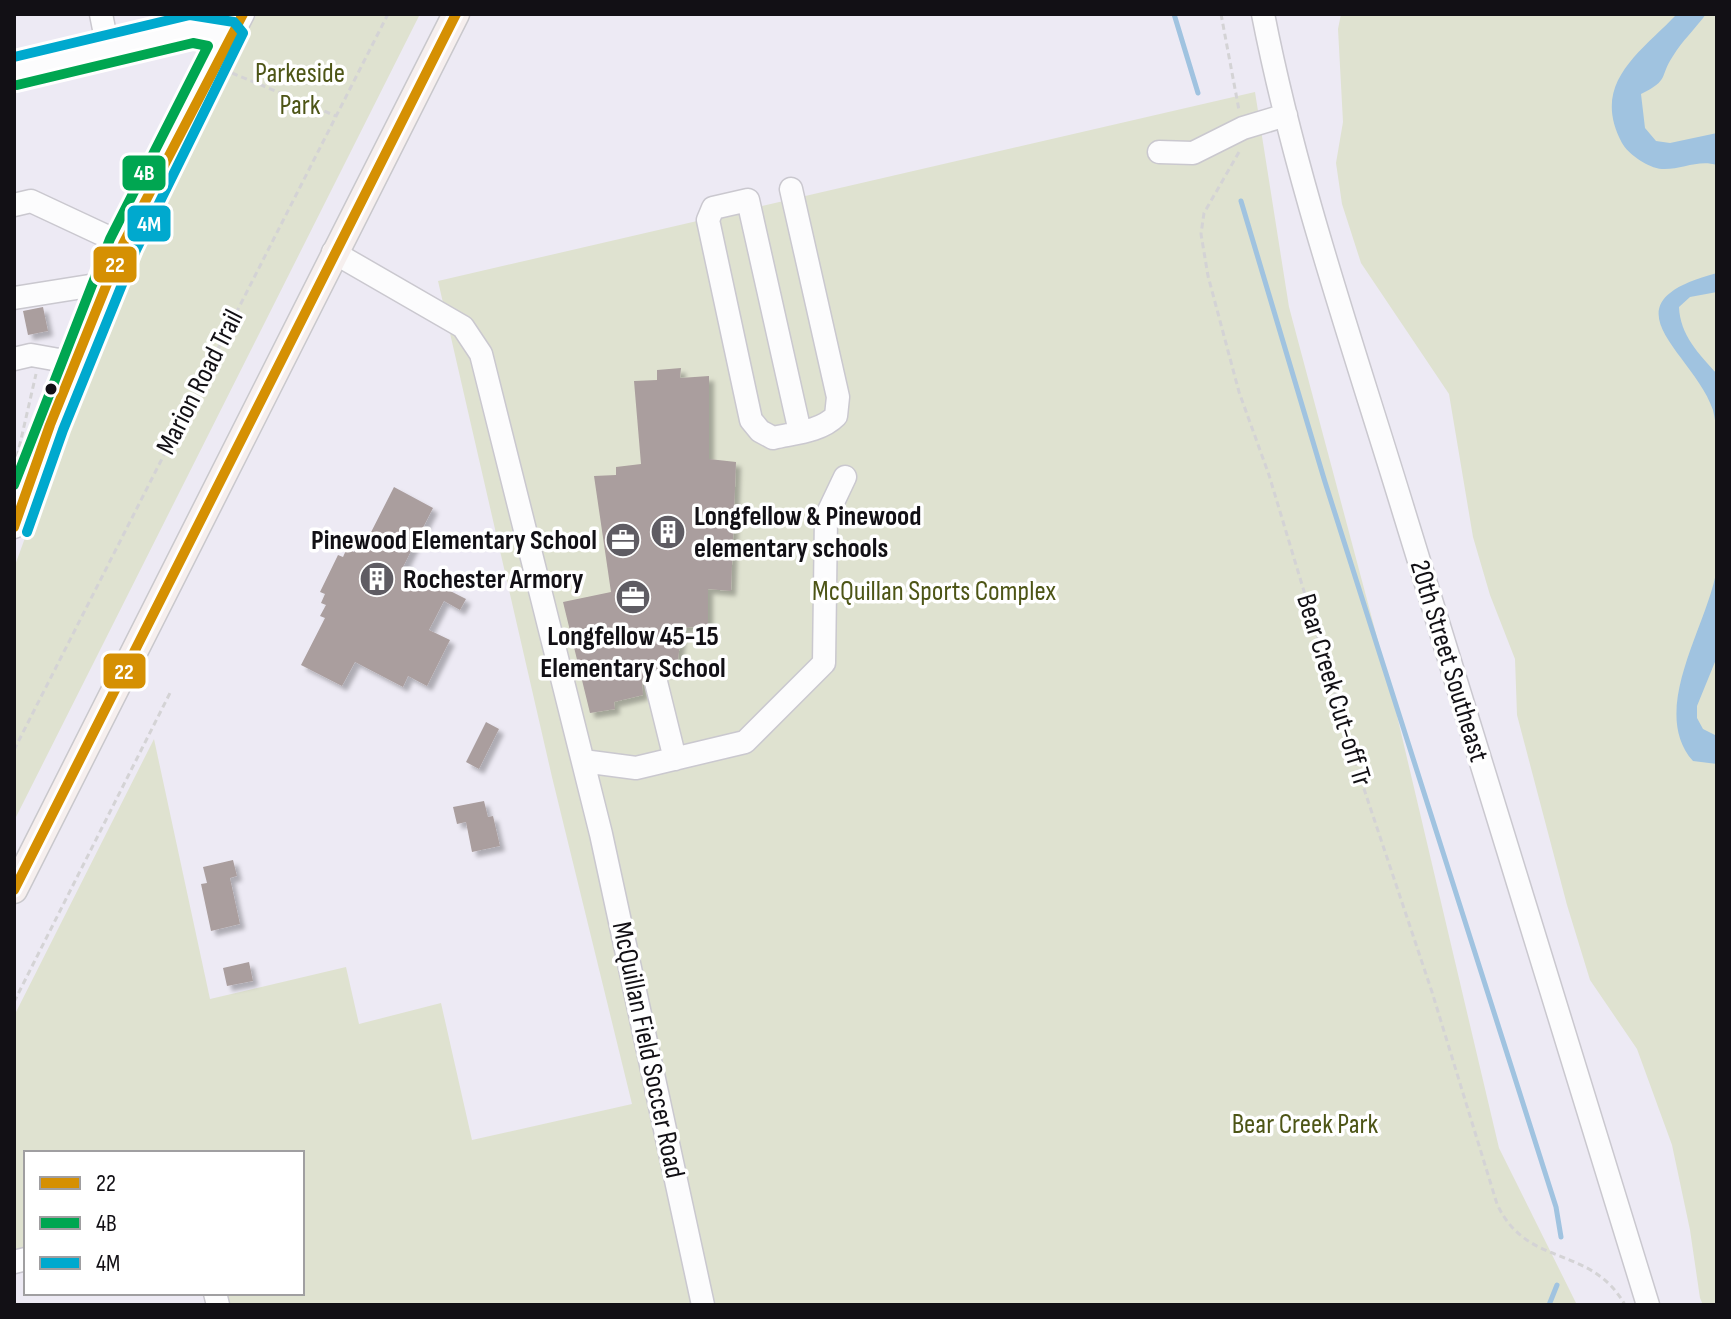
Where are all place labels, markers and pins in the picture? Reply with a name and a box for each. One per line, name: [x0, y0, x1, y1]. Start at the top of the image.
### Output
unlabelled marker: [43, 381, 59, 397]
place label: Longfellow & Pinewood elementary schools: [694, 500, 922, 565]
building icon: Longfellow & Pinewood elementary schools: [649, 513, 687, 551]
office icon: Pinewood Elementary School: [604, 521, 642, 559]
place label: Pinewood Elementary School: [311, 524, 597, 557]
building icon: Rochester Armory: [358, 560, 396, 598]
place label: Rochester Armory: [403, 563, 584, 596]
office icon: Longfellow 45-15 Elementary School: [614, 578, 652, 616]
place label: Longfellow 45-15 Elementary School: [540, 620, 726, 685]

